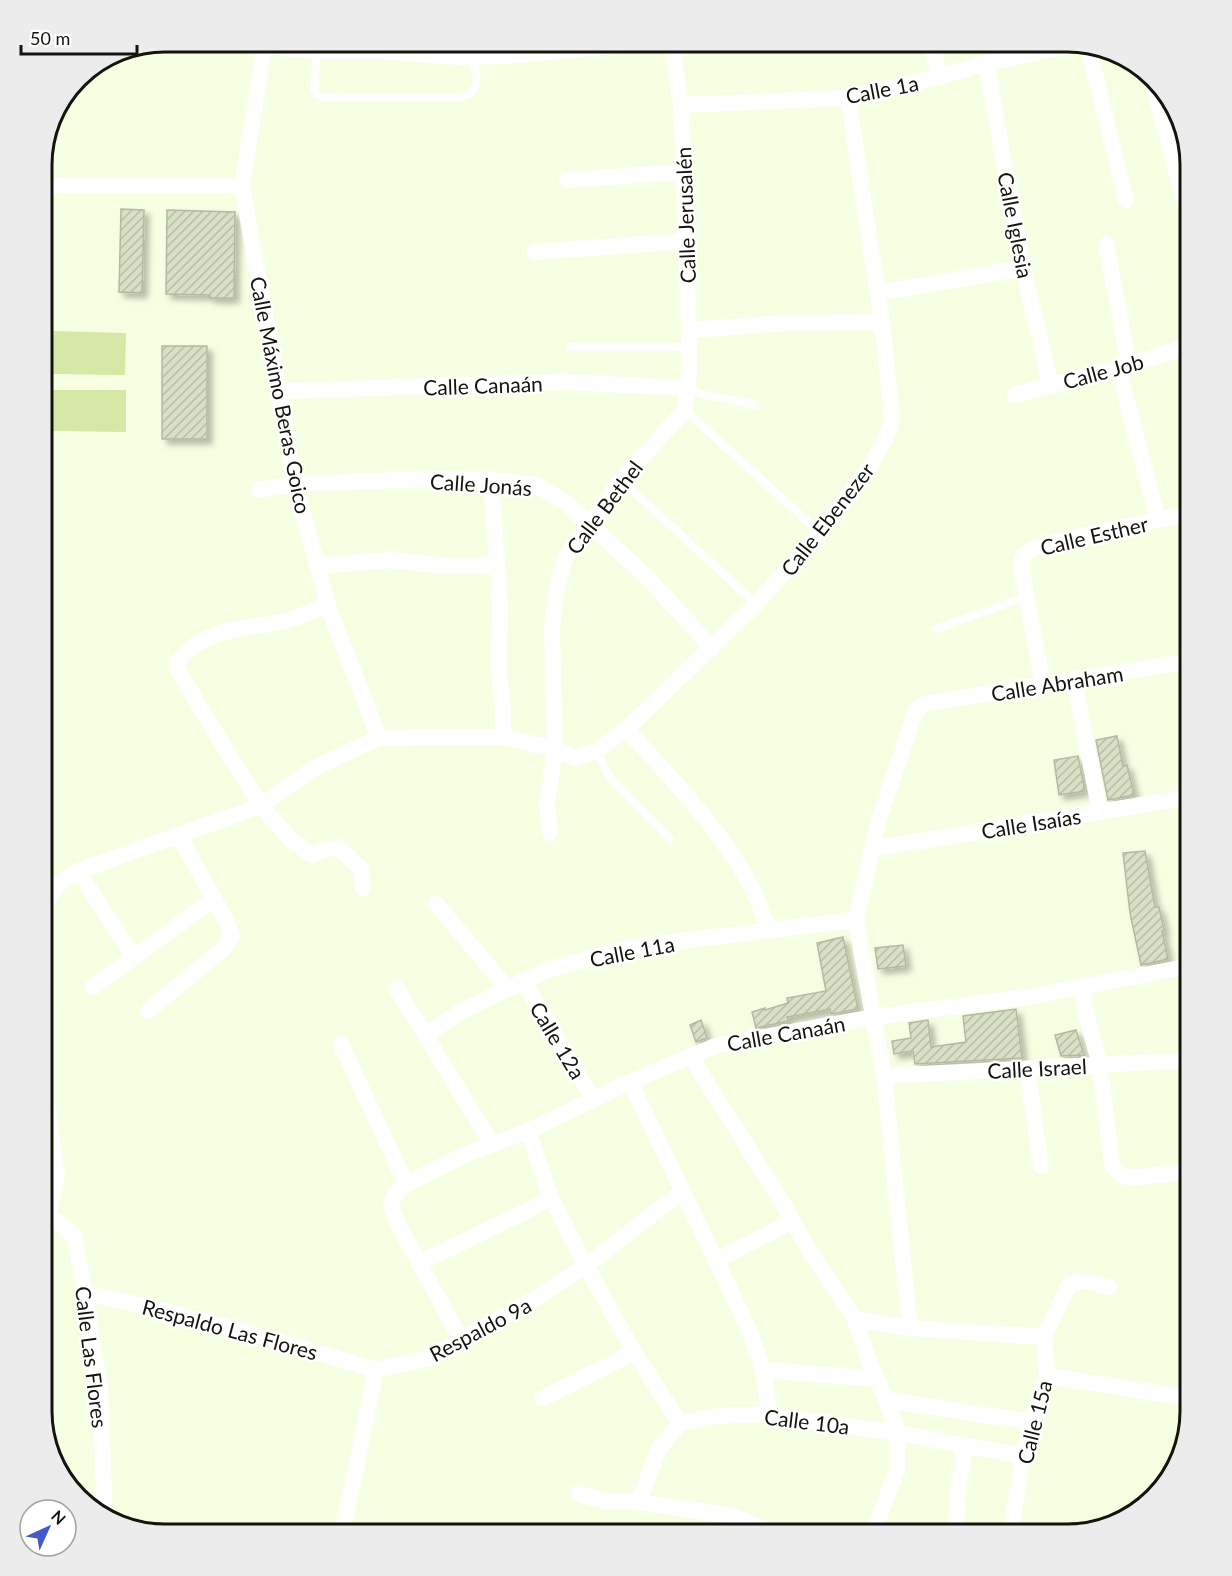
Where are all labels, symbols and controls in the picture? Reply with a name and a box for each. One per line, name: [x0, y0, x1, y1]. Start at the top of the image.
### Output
scale bar: [21, 18, 136, 56]
text: 50 m: [30, 27, 70, 49]
street label: Calle 1a: [844, 70, 920, 108]
street label: Calle Jerusalén: [670, 146, 700, 284]
street label: Calle Iglesia: [993, 170, 1039, 280]
street label: Calle Máximo Beras Goico: [246, 274, 316, 516]
street label: Calle Job: [1060, 348, 1146, 394]
street label: Calle Canaán: [423, 370, 543, 400]
street label: Calle Bethel: [561, 455, 647, 559]
street label: Calle Ebenezer: [775, 457, 879, 581]
street label: Calle Jonás: [429, 468, 533, 500]
street label: Calle Esther: [1038, 510, 1151, 560]
street label: Calle Abraham: [989, 660, 1125, 706]
street label: Calle Isaías: [979, 803, 1083, 843]
street label: Calle 11a: [588, 931, 676, 971]
street label: Calle 12a: [525, 997, 591, 1083]
street label: Calle Canaán: [725, 1010, 847, 1056]
street label: Calle Israel: [987, 1053, 1087, 1083]
street label: Calle Las Flores: [71, 1285, 113, 1429]
street label: Respaldo 9a: [425, 1292, 535, 1366]
street label: Respaldo Las Flores: [140, 1294, 320, 1364]
street label: Calle 15a: [1012, 1377, 1056, 1467]
street label: Calle 10a: [763, 1403, 851, 1439]
north arrow: [18, 1498, 78, 1558]
text: N: [48, 1506, 70, 1528]

